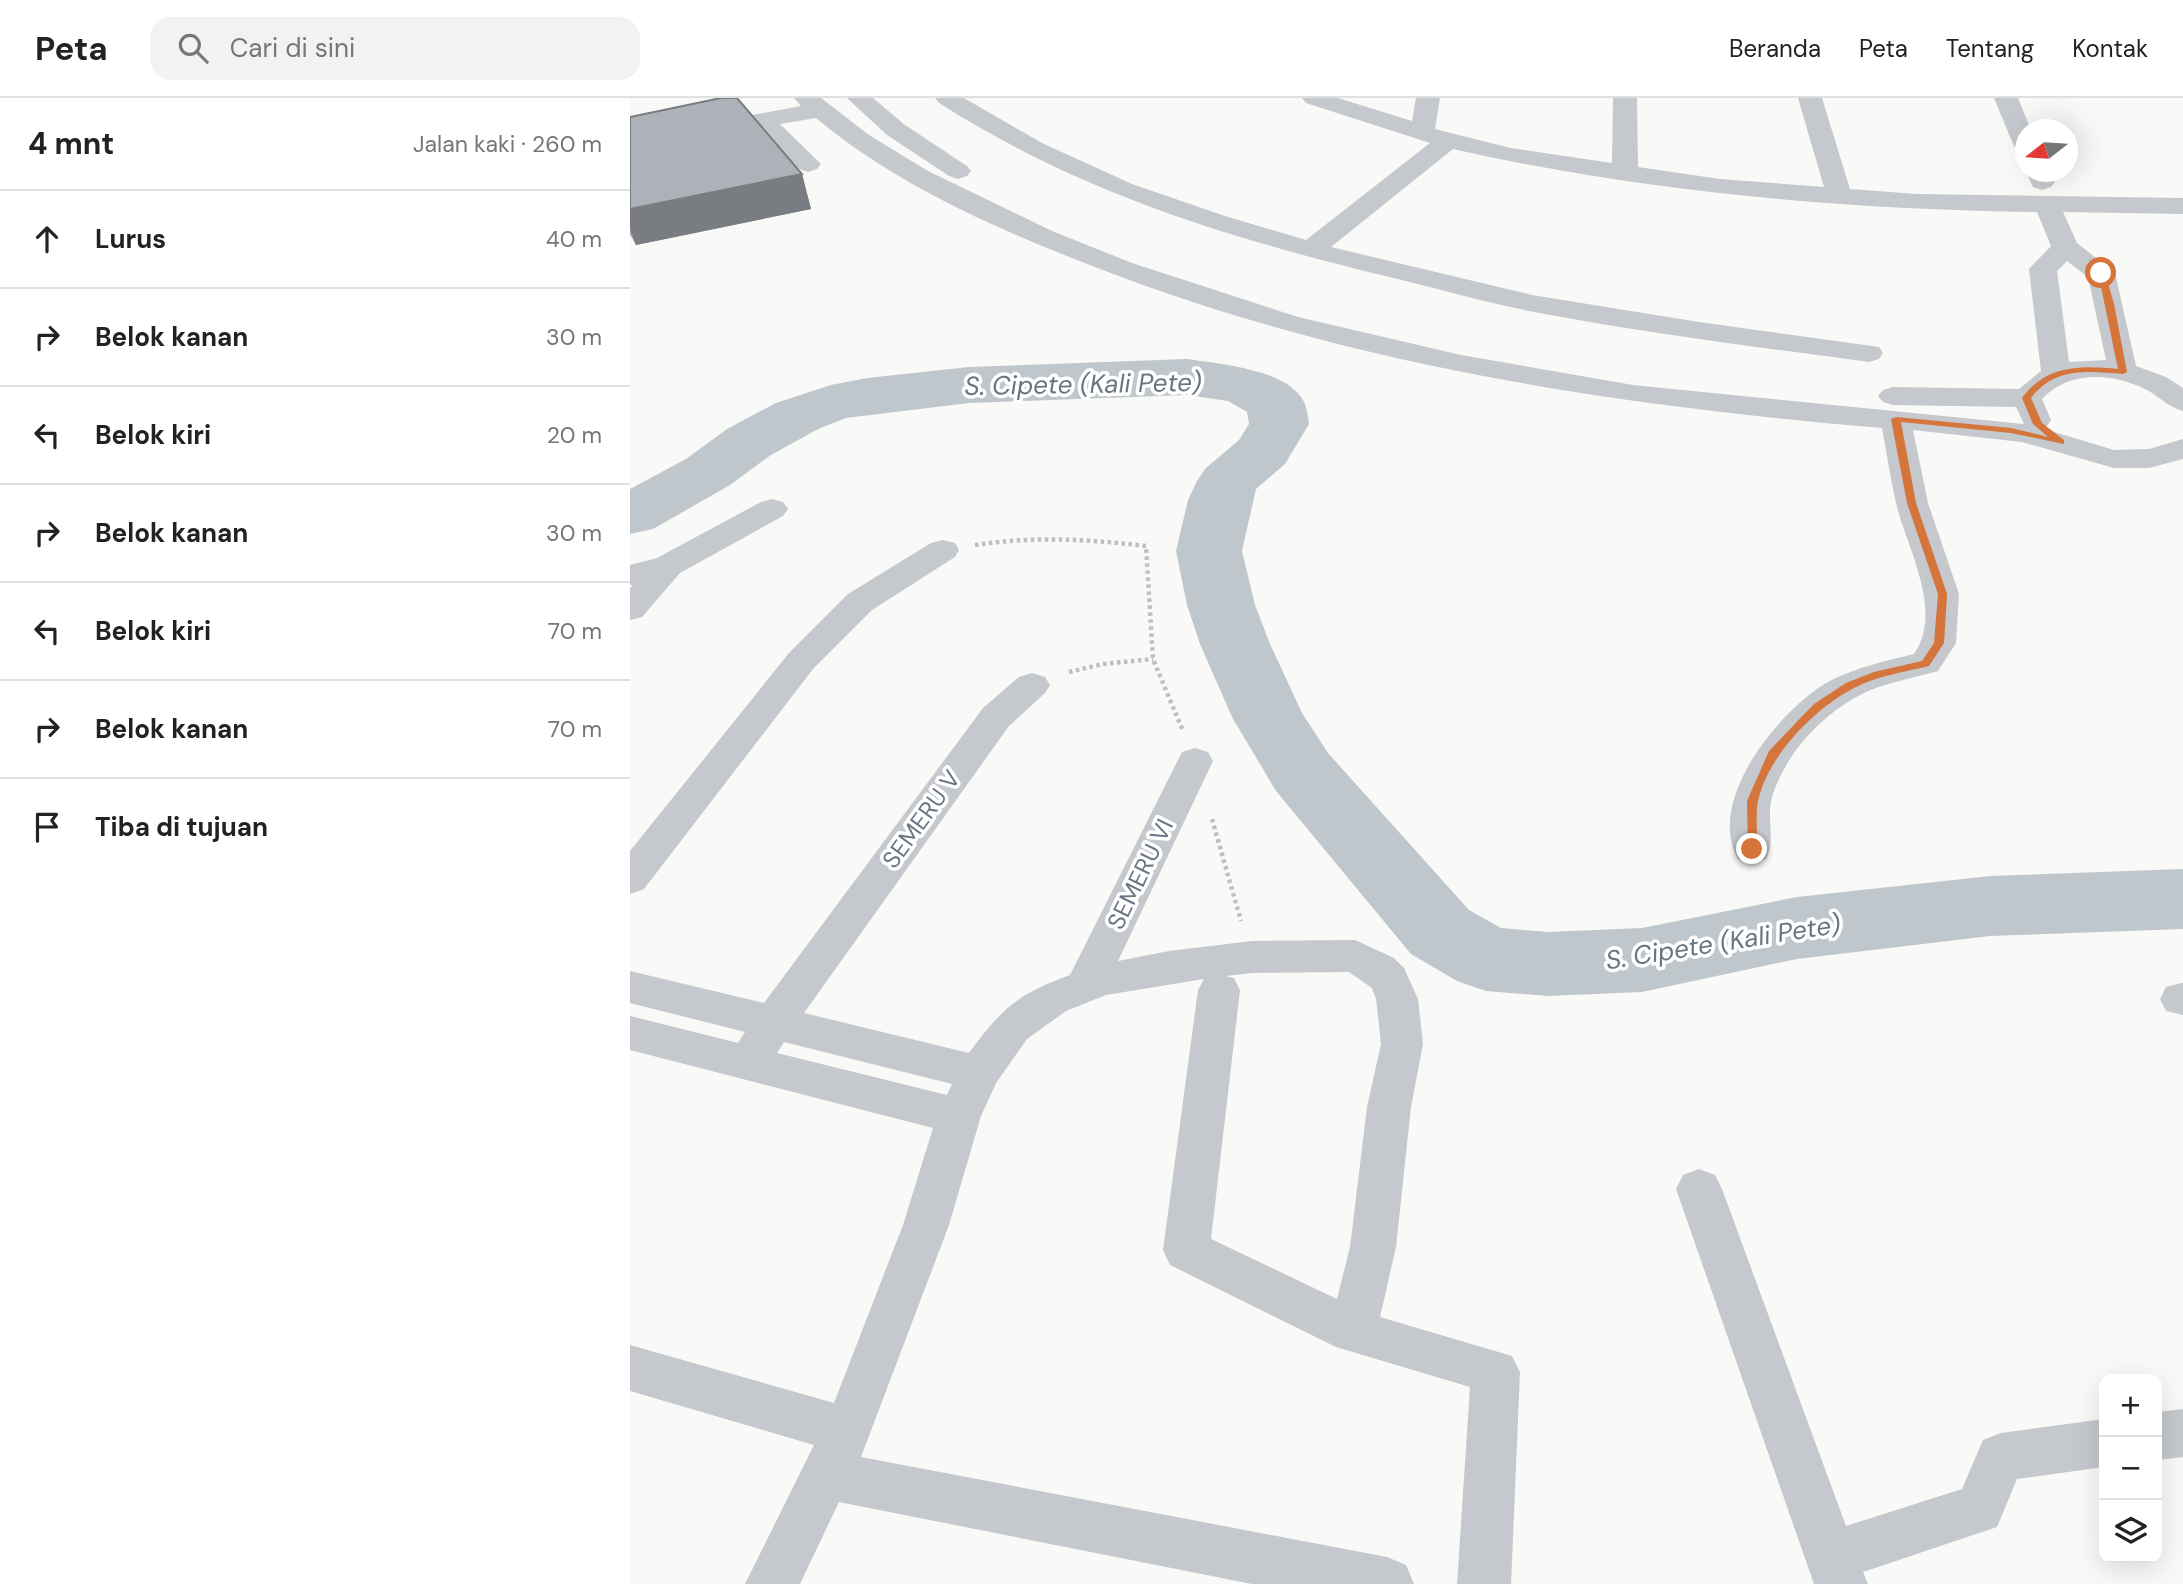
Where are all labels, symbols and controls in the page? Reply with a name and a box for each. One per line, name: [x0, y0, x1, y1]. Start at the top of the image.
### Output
search box: [150, 17, 640, 80]
text: Peta: [35, 27, 108, 70]
icon: search: [174, 29, 212, 67]
text: Cari di sini: [230, 31, 355, 65]
text: Beranda: [1729, 33, 1821, 64]
text: Peta: [1859, 33, 1908, 64]
text: Tentang: [1946, 33, 2034, 64]
text: Kontak: [2072, 33, 2148, 64]
north arrow: [2015, 119, 2078, 182]
text: 4 mnt: [28, 124, 114, 163]
text: Jalan kaki · 260 m: [413, 129, 602, 159]
icon: ahead: [28, 220, 66, 258]
text: Lurus: [95, 222, 166, 256]
text: 40 m: [546, 224, 602, 254]
route start: [2085, 257, 2116, 288]
icon: right: [28, 318, 66, 356]
text: Belok kanan: [95, 320, 248, 354]
text: 30 m: [546, 322, 602, 352]
water label: S. Cipete (Kali Pete): [964, 365, 1202, 403]
icon: left: [28, 416, 66, 454]
text: Belok kiri: [95, 418, 211, 452]
text: 20 m: [547, 420, 602, 450]
icon: right: [28, 514, 66, 552]
text: Belok kanan: [95, 516, 248, 550]
text: 30 m: [546, 518, 602, 548]
icon: left: [28, 612, 66, 650]
text: Belok kiri: [95, 614, 211, 648]
text: 70 m: [548, 616, 602, 646]
icon: right: [28, 710, 66, 748]
text: Belok kanan: [95, 712, 248, 746]
text: 70 m: [548, 714, 602, 744]
street label: SEMERU V: [875, 764, 967, 874]
icon: arrive: [28, 808, 66, 846]
text: Tiba di tujuan: [95, 810, 268, 844]
street label: SEMERU VI: [1100, 814, 1180, 934]
route end: [1736, 833, 1767, 864]
water label: S. Cipete (Kali Pete): [1603, 907, 1843, 977]
map controls: [2099, 1374, 2162, 1563]
button: +: [2099, 1374, 2162, 1437]
button: −: [2099, 1437, 2162, 1500]
button: layers: [2099, 1500, 2162, 1563]

